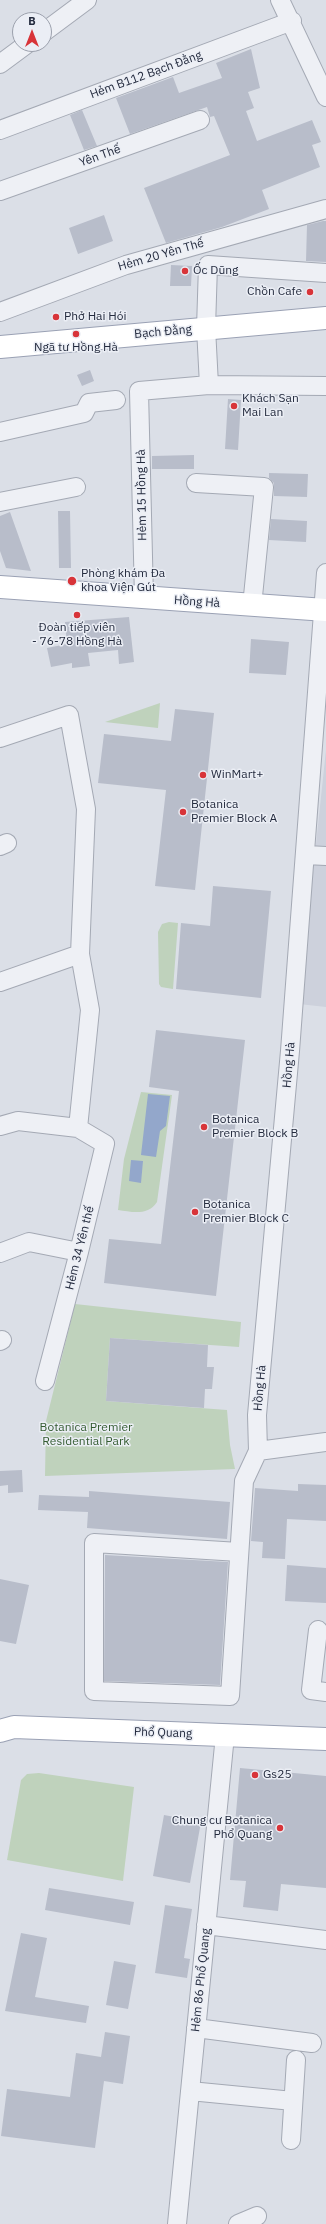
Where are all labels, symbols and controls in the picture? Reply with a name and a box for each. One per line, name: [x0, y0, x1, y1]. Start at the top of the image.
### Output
north arrow: [12, 12, 52, 52]
text: B: [28, 14, 36, 28]
street label: Hẻm B112 Bạch Đằng: [88, 48, 204, 102]
street label: Yên Thế: [77, 142, 123, 170]
street label: Hẻm 20 Yên Thế: [116, 236, 206, 274]
place label: Ốc Dũng: [193, 264, 238, 278]
marker: Ốc Dũng: [180, 266, 190, 276]
place label: Chồn Cafe: [247, 285, 302, 299]
marker: Chồn Cafe: [305, 287, 315, 297]
place label: Phở Hai Hói: [64, 310, 127, 324]
marker: Phở Hai Hói: [51, 312, 61, 322]
street label: Bạch Đằng: [134, 322, 192, 342]
marker: Ngã tư Hồng Hà: [71, 329, 81, 339]
place label: Ngã tư Hồng Hà: [34, 341, 118, 355]
place label: Khách Sạn Mai Lan: [242, 392, 299, 420]
marker: Khách Sạn Mai Lan: [229, 401, 239, 411]
street label: Hẻm 15 Hồng Hà: [134, 449, 150, 541]
place label: Phòng khám Đa khoa Viện Gút: [81, 567, 165, 595]
marker: Phòng khám Đa khoa Viện Gút: [66, 575, 78, 587]
street label: Hồng Hà: [174, 593, 220, 611]
marker: Đoàn tiếp viên - 76-78 Hồng Hà: [72, 610, 82, 620]
place label: Đoàn tiếp viên - 76-78 Hồng Hà: [32, 621, 122, 649]
place label: WinMart+: [211, 768, 264, 782]
marker: WinMart+: [198, 770, 208, 780]
place label: Botanica Premier Block A: [191, 798, 277, 826]
marker: Botanica Premier Block A: [178, 807, 188, 817]
street label: Hồng Hà: [280, 1041, 298, 1089]
place label: Botanica Premier Block B: [212, 1113, 298, 1141]
marker: Botanica Premier Block B: [199, 1122, 209, 1132]
place label: Botanica Premier Block C: [203, 1198, 289, 1226]
street label: Hẻm 34 Yên thế: [63, 1205, 97, 1291]
marker: Botanica Premier Block C: [190, 1207, 200, 1217]
street label: Hồng Hà: [251, 1364, 269, 1412]
park label: Botanica Premier Residential Park: [40, 1421, 132, 1449]
street label: Phổ Quang: [134, 1725, 192, 1741]
place label: Gs25: [263, 1768, 292, 1782]
marker: Gs25: [250, 1770, 260, 1780]
place label: Chung cư Botanica Phổ Quang: [172, 1814, 272, 1842]
marker: Chung cư Botanica Phổ Quang: [275, 1823, 285, 1833]
street label: Hẻm 86 Phổ Quang: [188, 1927, 214, 2033]

